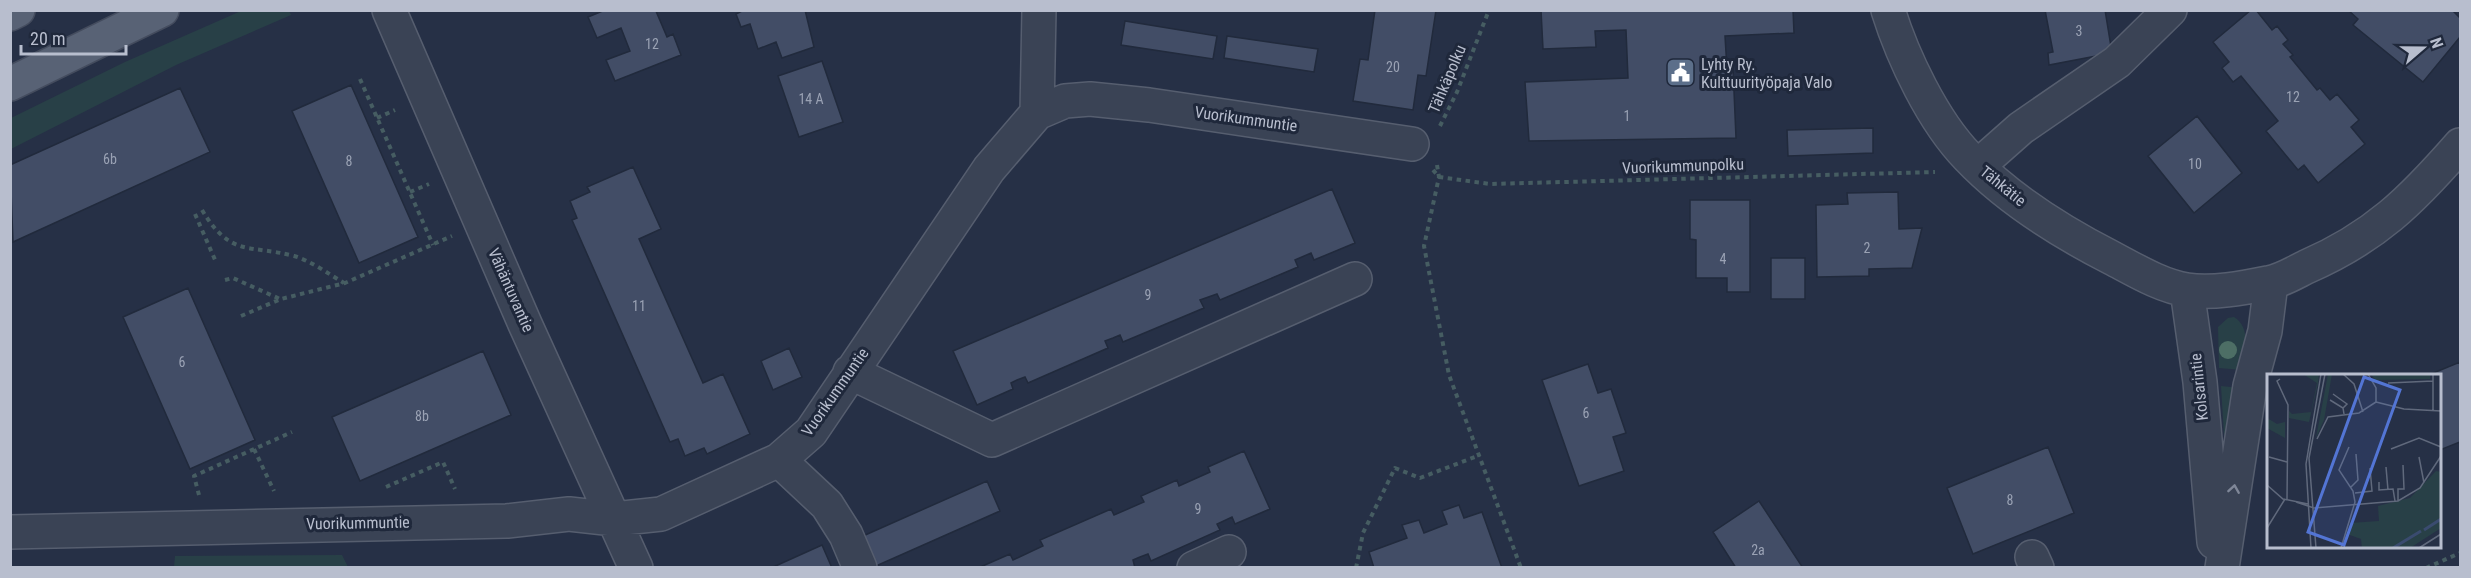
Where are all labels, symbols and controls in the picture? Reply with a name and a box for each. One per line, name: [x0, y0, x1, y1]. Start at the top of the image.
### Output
scale bar: [21, 18, 126, 56]
north arrow: [2393, 18, 2453, 78]
house number: 3: [2076, 23, 2082, 39]
text: 20 m: [30, 28, 65, 49]
text: N: [2426, 35, 2447, 51]
house number: 12: [645, 36, 659, 52]
street label: Tähkäpolku: [1424, 42, 1470, 116]
place label: Lyhty Ry. Kulttuurityöpaja Valo: [1701, 55, 1832, 92]
public building icon: Lyhty Ry. Kulttuurityöpaja Valo: [1664, 57, 1696, 89]
house number: 20: [1386, 59, 1400, 75]
house number: 12: [2286, 89, 2300, 105]
house number: 14 A: [798, 91, 824, 107]
street label: Vuorikummuntie: [1193, 102, 1299, 136]
house number: 1: [1624, 108, 1630, 124]
house number: 6b: [103, 151, 117, 167]
house number: 8: [346, 153, 353, 169]
street label: Vuorikummunpolku: [1622, 154, 1744, 178]
house number: 10: [2188, 156, 2202, 172]
street label: Tähkätie: [1976, 162, 2030, 210]
house number: 2: [1864, 240, 1871, 256]
street label: Vähäntuvantie: [484, 245, 538, 335]
house number: 4: [1720, 251, 1727, 267]
house number: 9: [1145, 287, 1151, 303]
house number: 11: [632, 298, 646, 314]
street label: Vuorikummuntie: [798, 344, 872, 440]
street label: Kolsarintie: [2186, 352, 2212, 422]
house number: 6: [179, 354, 186, 370]
inset map: [2267, 374, 2441, 548]
house number: 6: [1583, 405, 1590, 421]
house number: 8b: [415, 408, 429, 424]
one-way arrow: [2228, 484, 2240, 494]
house number: 8: [2007, 492, 2014, 508]
house number: 9: [1195, 501, 1201, 517]
street label: Vuorikummuntie: [306, 513, 410, 533]
house number: 2a: [1751, 542, 1765, 558]

